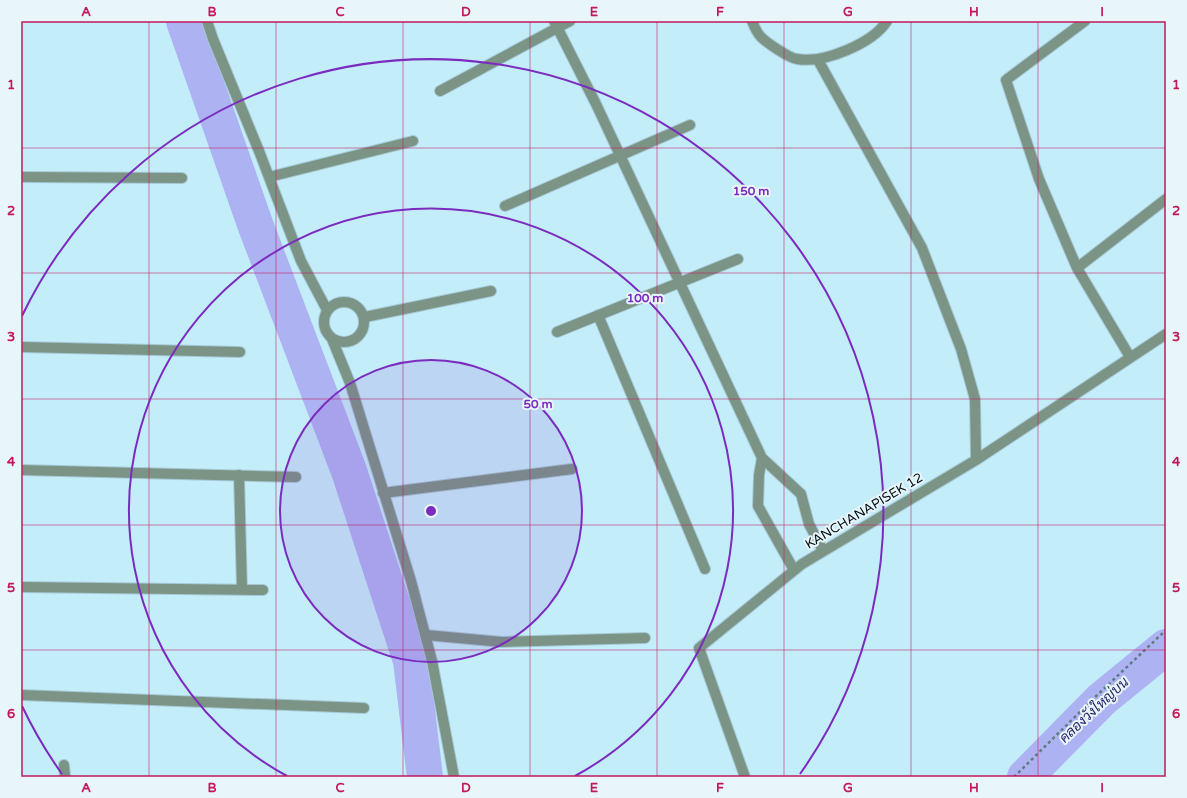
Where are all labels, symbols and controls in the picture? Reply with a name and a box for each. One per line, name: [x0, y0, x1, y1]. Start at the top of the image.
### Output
text: A: [81, 4, 91, 20]
text: B: [207, 4, 217, 20]
text: C: [335, 4, 345, 20]
text: D: [461, 4, 471, 20]
text: E: [590, 4, 598, 20]
text: F: [716, 4, 724, 20]
text: G: [843, 4, 853, 20]
text: H: [969, 4, 979, 20]
text: I: [1100, 4, 1104, 20]
text: 1: [7, 77, 15, 93]
text: 1: [1172, 77, 1180, 93]
text: 150 m: [733, 184, 769, 198]
text: 2: [7, 203, 15, 219]
text: 2: [1172, 203, 1180, 219]
text: 100 m: [627, 291, 663, 305]
text: 3: [7, 329, 15, 345]
text: 3: [1172, 329, 1180, 345]
text: 50 m: [523, 397, 553, 411]
text: 4: [7, 454, 16, 470]
text: 4: [1172, 454, 1181, 470]
street label: KANCHANAPISEK 12: [802, 470, 926, 552]
centre of rings: [424, 504, 438, 518]
text: 5: [7, 580, 15, 596]
text: 5: [1172, 580, 1180, 596]
water label: คลองวังใหญ่บน: [1056, 674, 1132, 746]
text: 6: [7, 706, 15, 722]
text: 6: [1172, 706, 1180, 722]
text: A: [81, 780, 91, 796]
text: B: [207, 780, 217, 796]
text: C: [335, 780, 345, 796]
text: D: [461, 780, 471, 796]
text: E: [590, 780, 598, 796]
text: F: [716, 780, 724, 796]
text: G: [843, 780, 853, 796]
text: H: [969, 780, 979, 796]
text: I: [1100, 780, 1104, 796]

